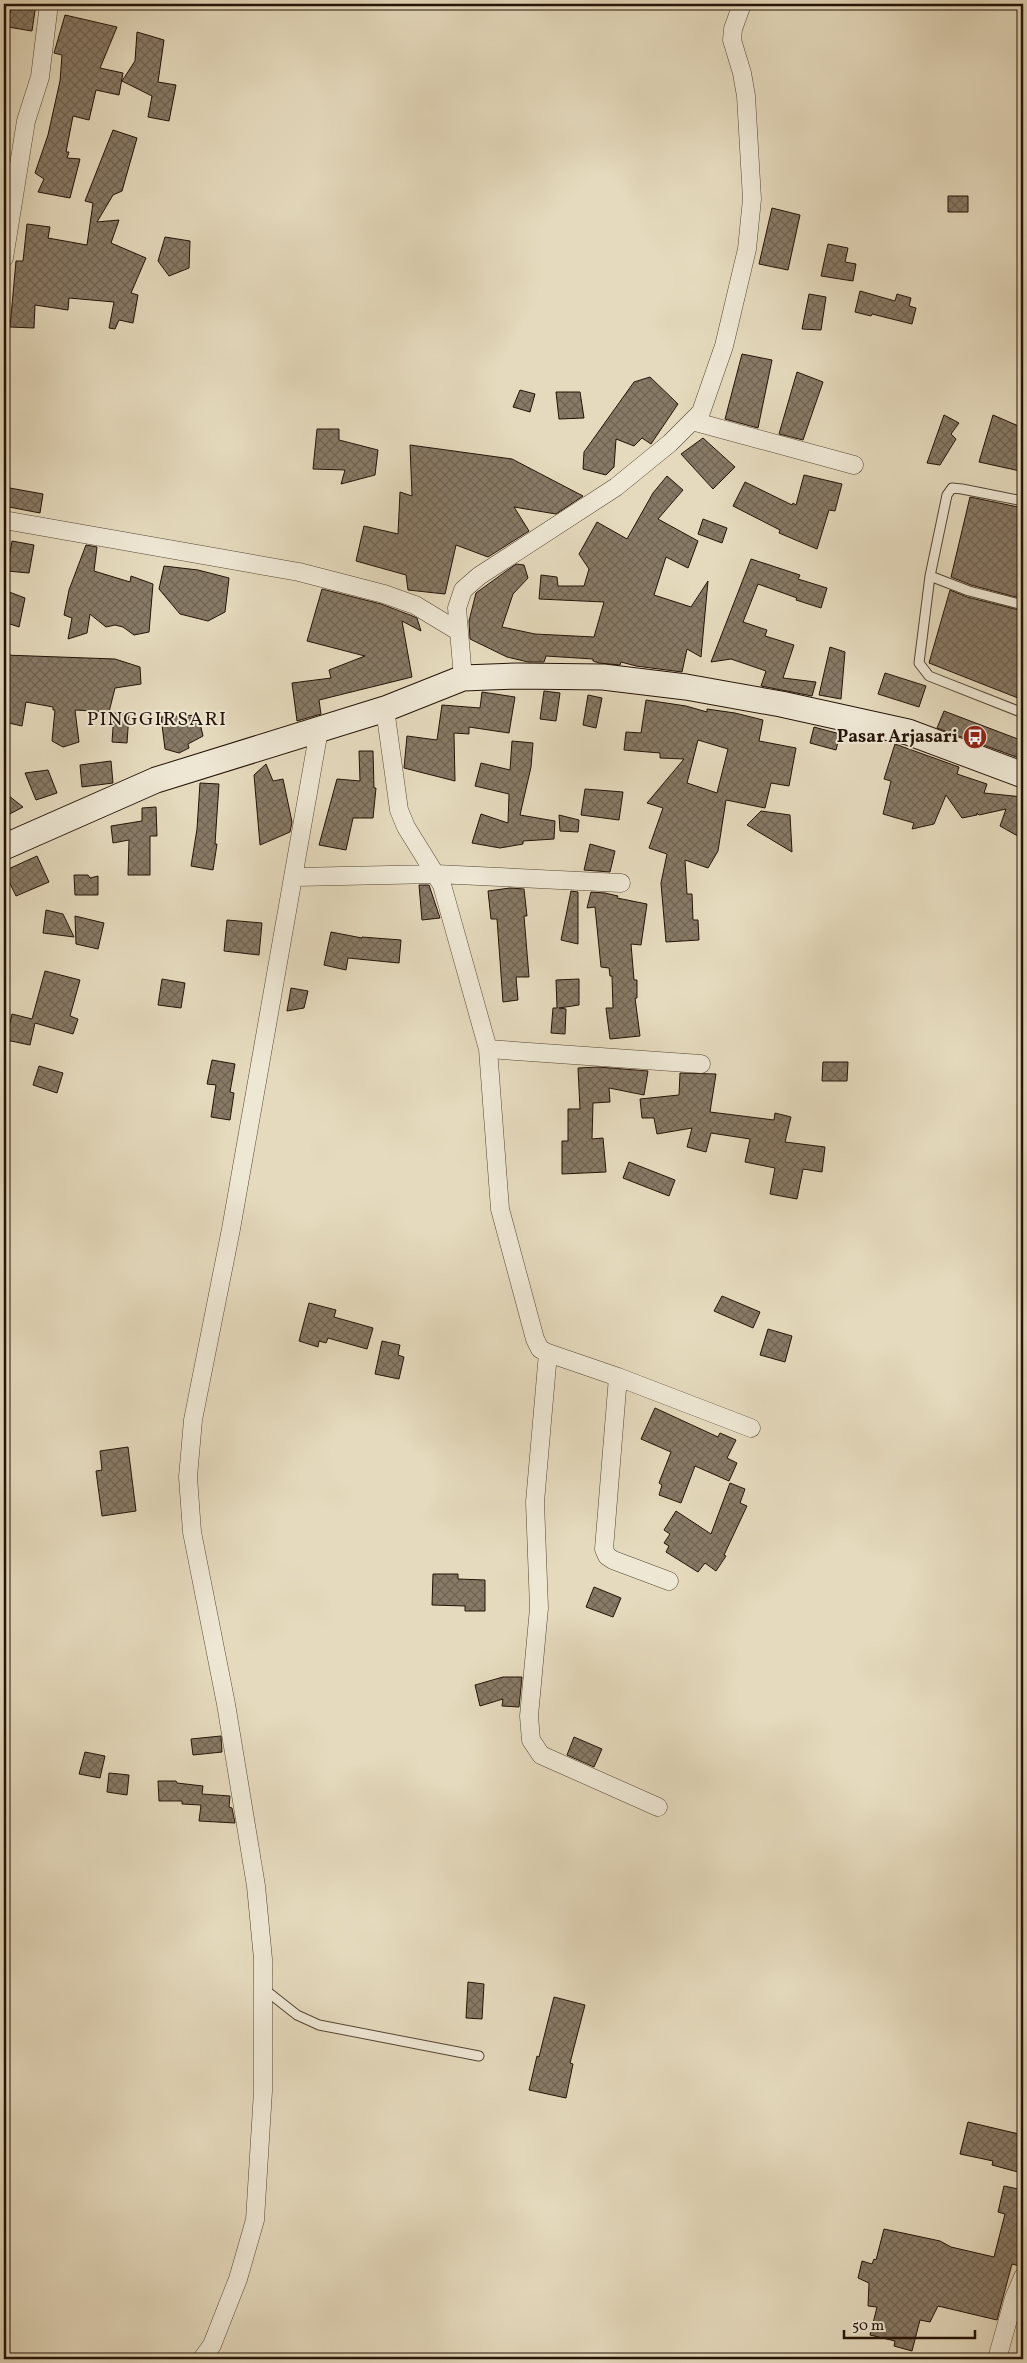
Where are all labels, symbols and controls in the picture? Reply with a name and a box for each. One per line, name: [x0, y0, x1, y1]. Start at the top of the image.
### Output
district label: PINGGIRSARI: [87, 706, 227, 734]
bus stop icon: Pasar Arjasari: [962, 724, 988, 750]
place label: Pasar Arjasari: [837, 725, 958, 750]
scale bar: [844, 2308, 976, 2340]
text: 50 m: [852, 2316, 884, 2337]

